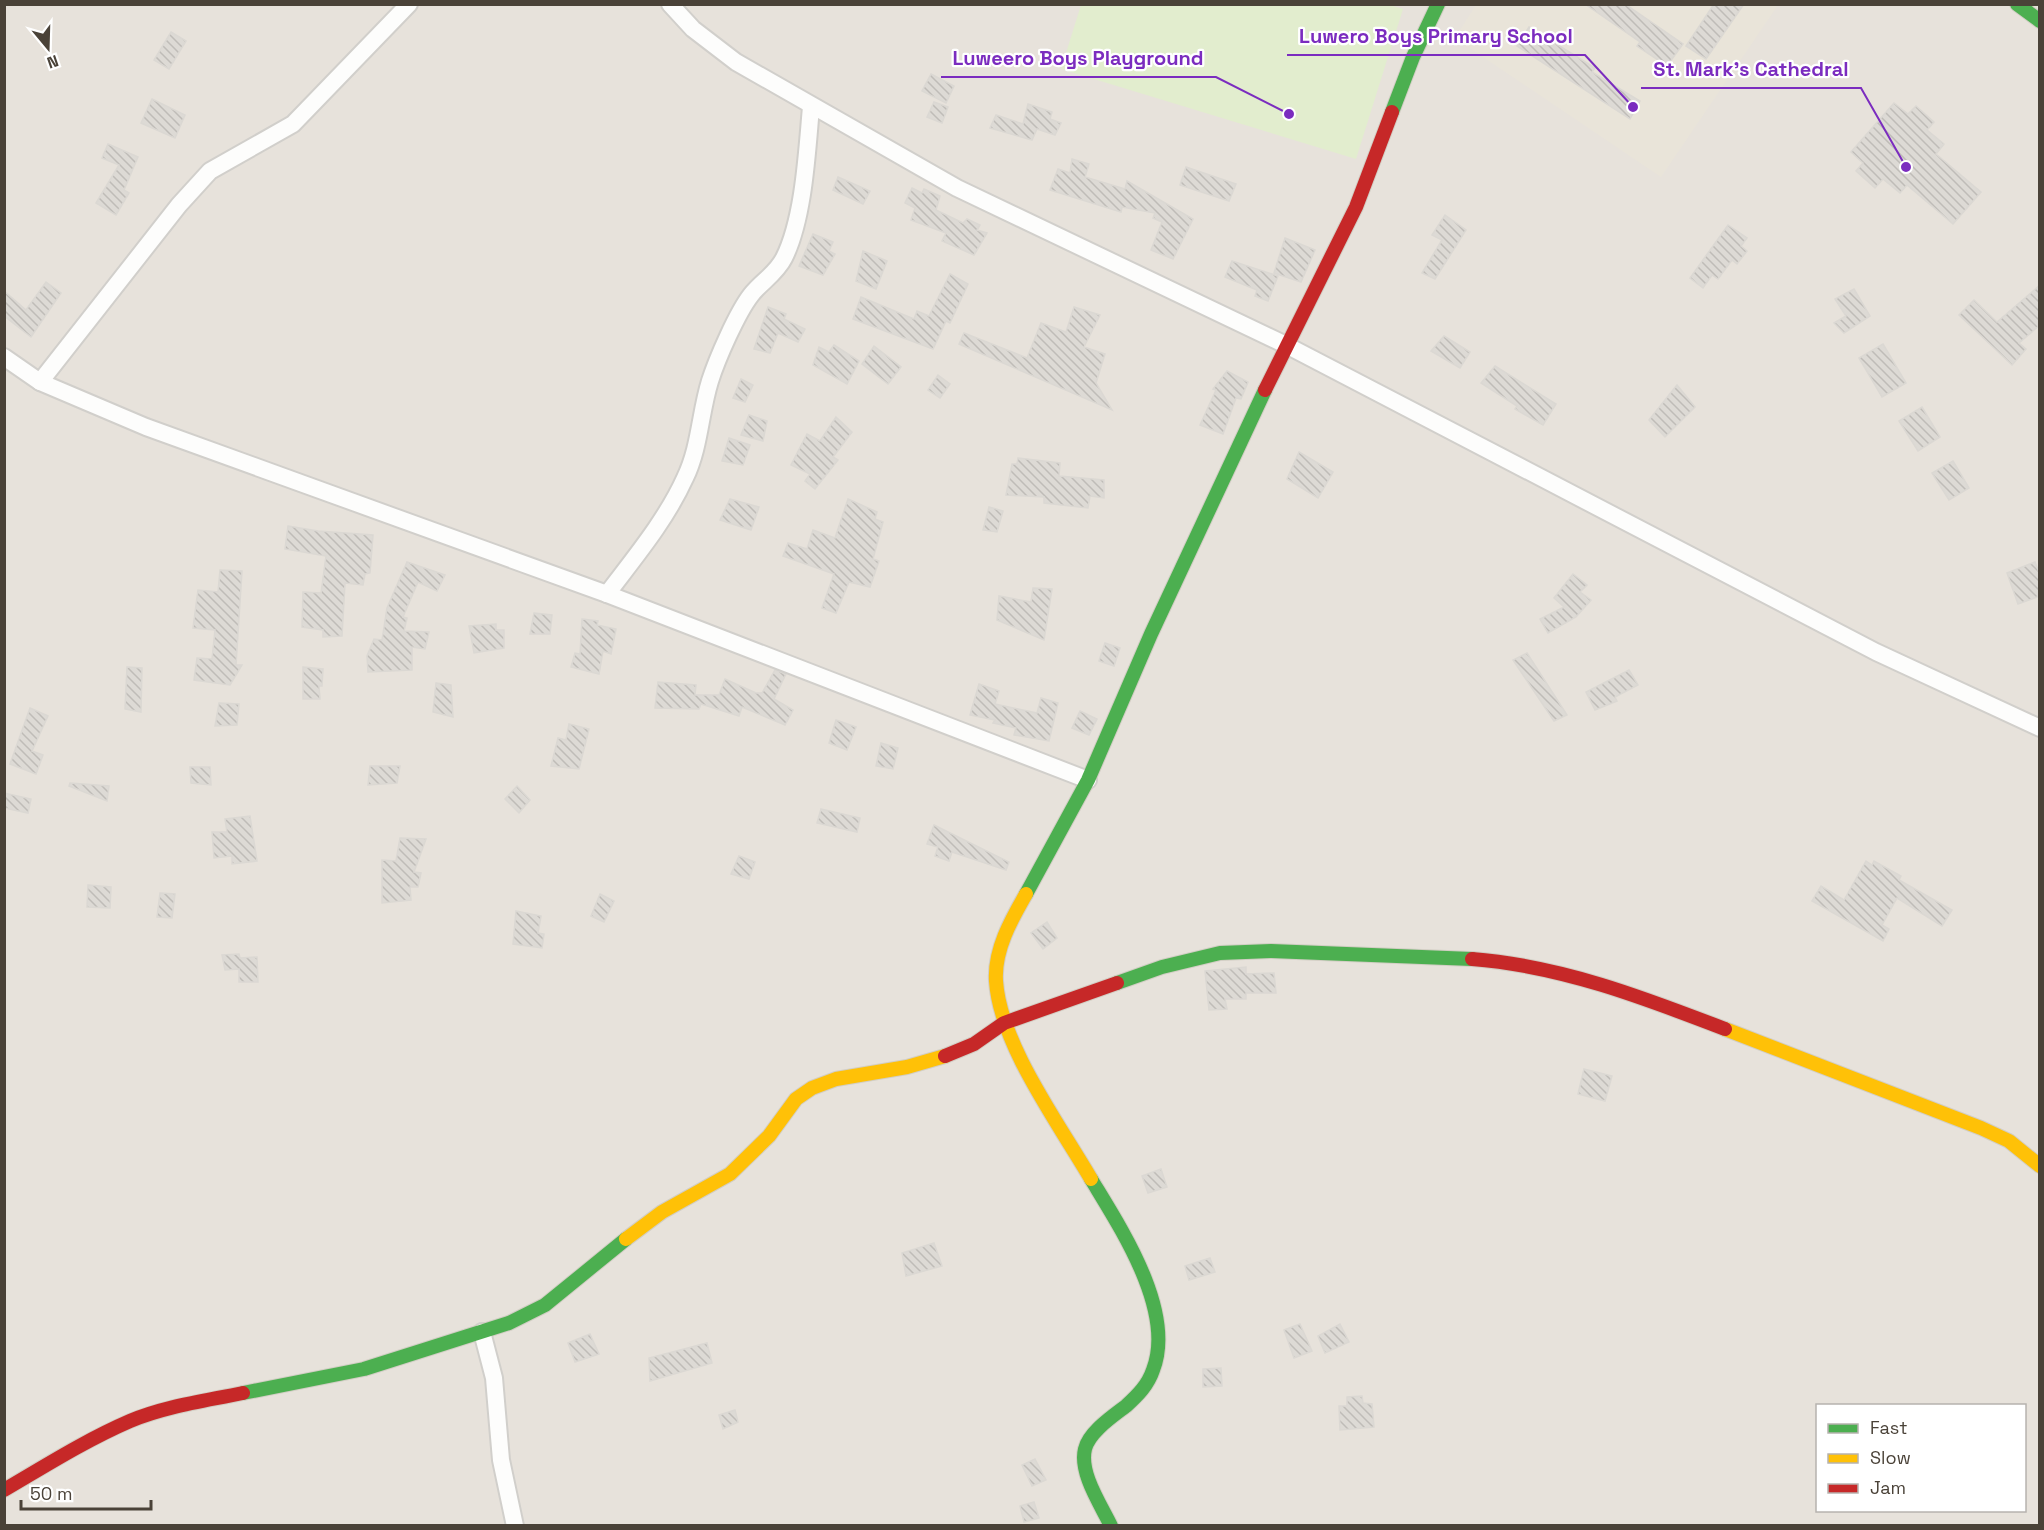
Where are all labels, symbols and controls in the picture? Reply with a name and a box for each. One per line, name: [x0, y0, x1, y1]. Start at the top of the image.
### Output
callout: Luwero Boys Primary School: [1287, 17, 1585, 55]
north arrow: [18, 18, 78, 78]
text: Luwero Boys Primary School: [1299, 23, 1573, 49]
callout: Luweero Boys Playground: [941, 39, 1216, 77]
text: Luweero Boys Playground: [952, 45, 1204, 71]
text: N: [44, 50, 61, 73]
callout: St. Mark's Cathedral: [1641, 50, 1861, 88]
text: St. Mark's Cathedral: [1653, 56, 1849, 82]
legend: [1816, 1404, 2026, 1512]
text: Fast: [1870, 1416, 1907, 1439]
text: Slow: [1870, 1446, 1911, 1469]
scale bar: [21, 1473, 152, 1511]
text: Jam: [1870, 1476, 1906, 1499]
text: 50 m: [30, 1482, 72, 1505]

